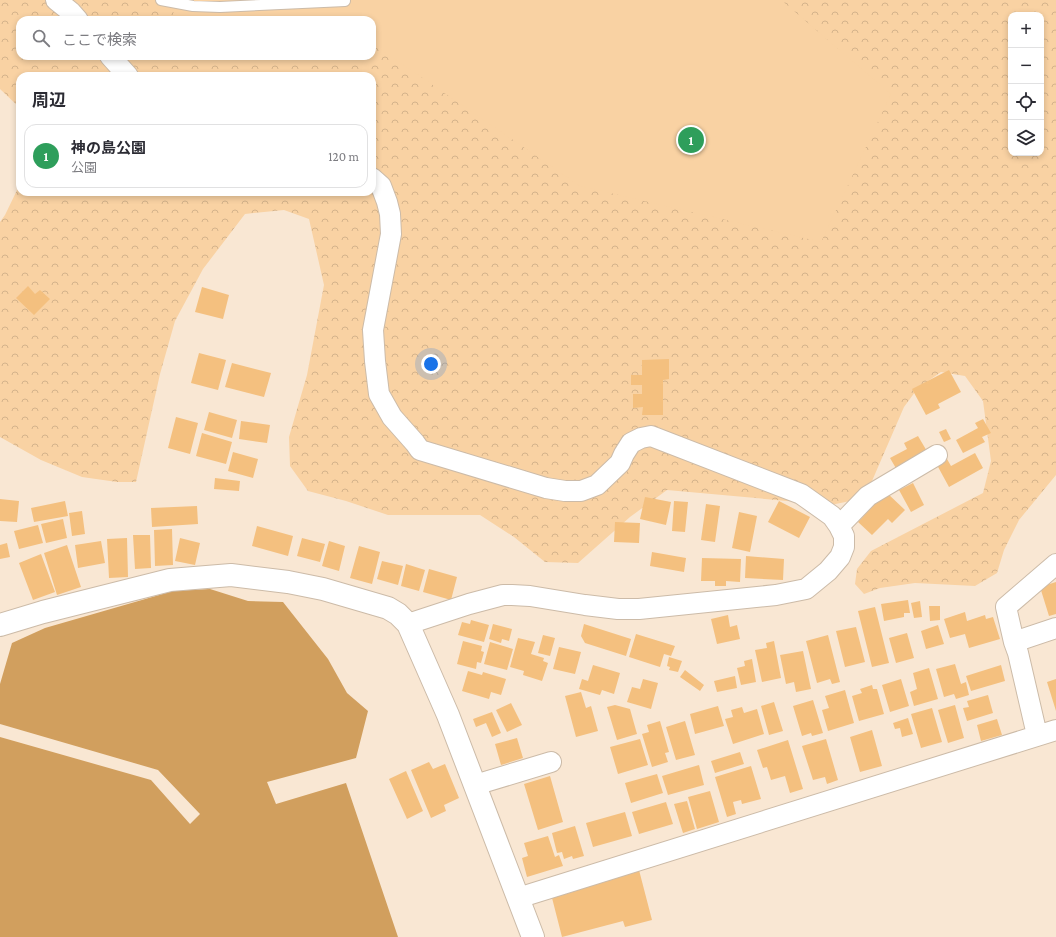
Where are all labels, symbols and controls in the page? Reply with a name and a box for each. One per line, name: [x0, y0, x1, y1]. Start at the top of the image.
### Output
map controls: [1008, 12, 1044, 156]
button: +: [1008, 12, 1044, 48]
search box: [16, 16, 376, 60]
icon: search: [30, 27, 52, 49]
text: ここで検索: [62, 32, 137, 48]
button: −: [1008, 48, 1044, 84]
button: locate: [1008, 84, 1044, 120]
text: 周辺: [32, 91, 66, 110]
button: layers: [1008, 120, 1044, 156]
pin: 1: [678, 125, 704, 155]
text: 神の島公園: [71, 140, 146, 156]
text: 1: [44, 149, 48, 164]
text: 120 m: [328, 149, 359, 164]
text: 公園: [71, 160, 97, 175]
your location: [421, 354, 441, 374]

